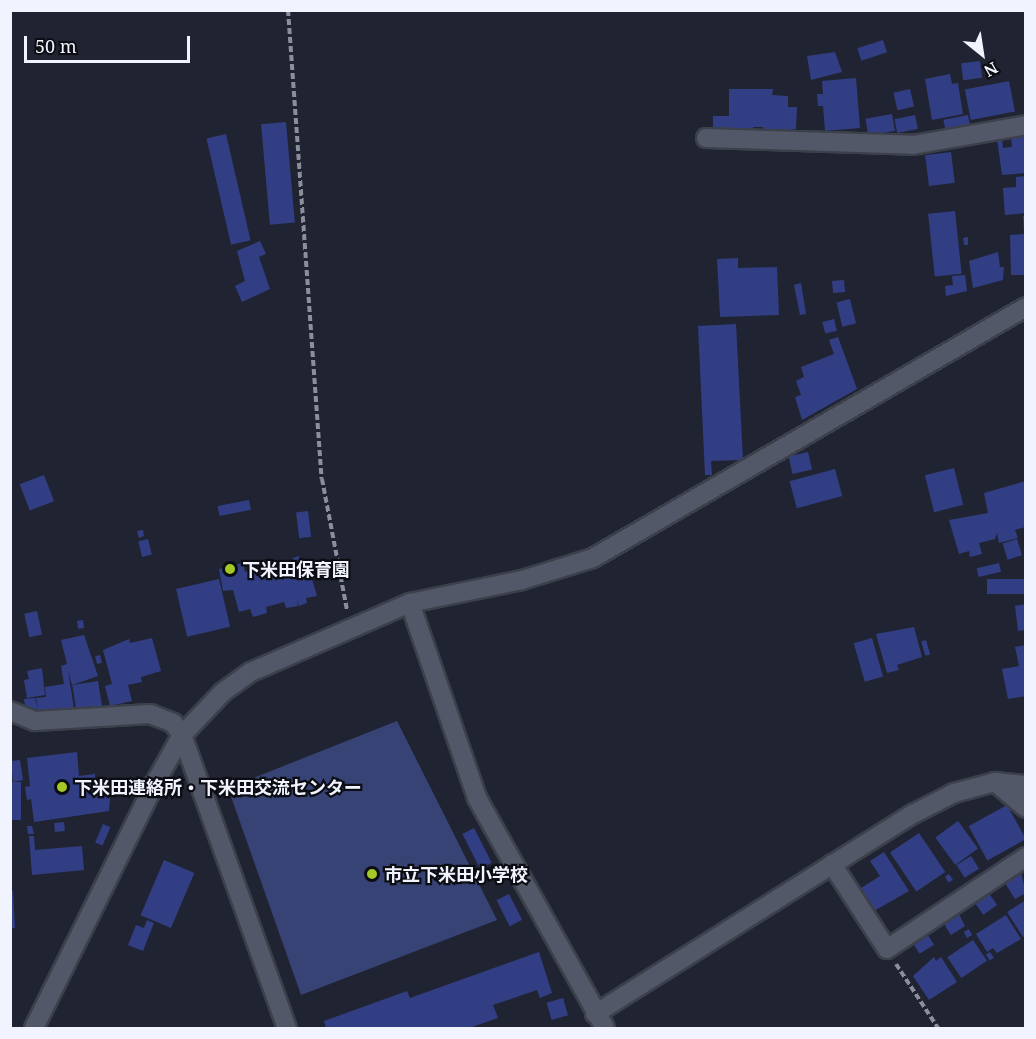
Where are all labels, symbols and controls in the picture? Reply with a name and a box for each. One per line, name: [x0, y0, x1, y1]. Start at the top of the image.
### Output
scale bar: [27, 24, 194, 62]
north arrow: [952, 24, 1012, 84]
text: 50 m: [35, 34, 77, 58]
text: N: [980, 57, 1002, 82]
place label: 下米田保育園: [242, 558, 350, 580]
marker: 下米田保育園: [223, 562, 237, 576]
place label: 下米田連絡所・下米田交流センター: [74, 776, 362, 798]
marker: 下米田連絡所・下米田交流センター: [55, 780, 69, 794]
place label: 市立下米田小学校: [384, 863, 528, 885]
marker: 市立下米田小学校: [365, 867, 379, 881]

